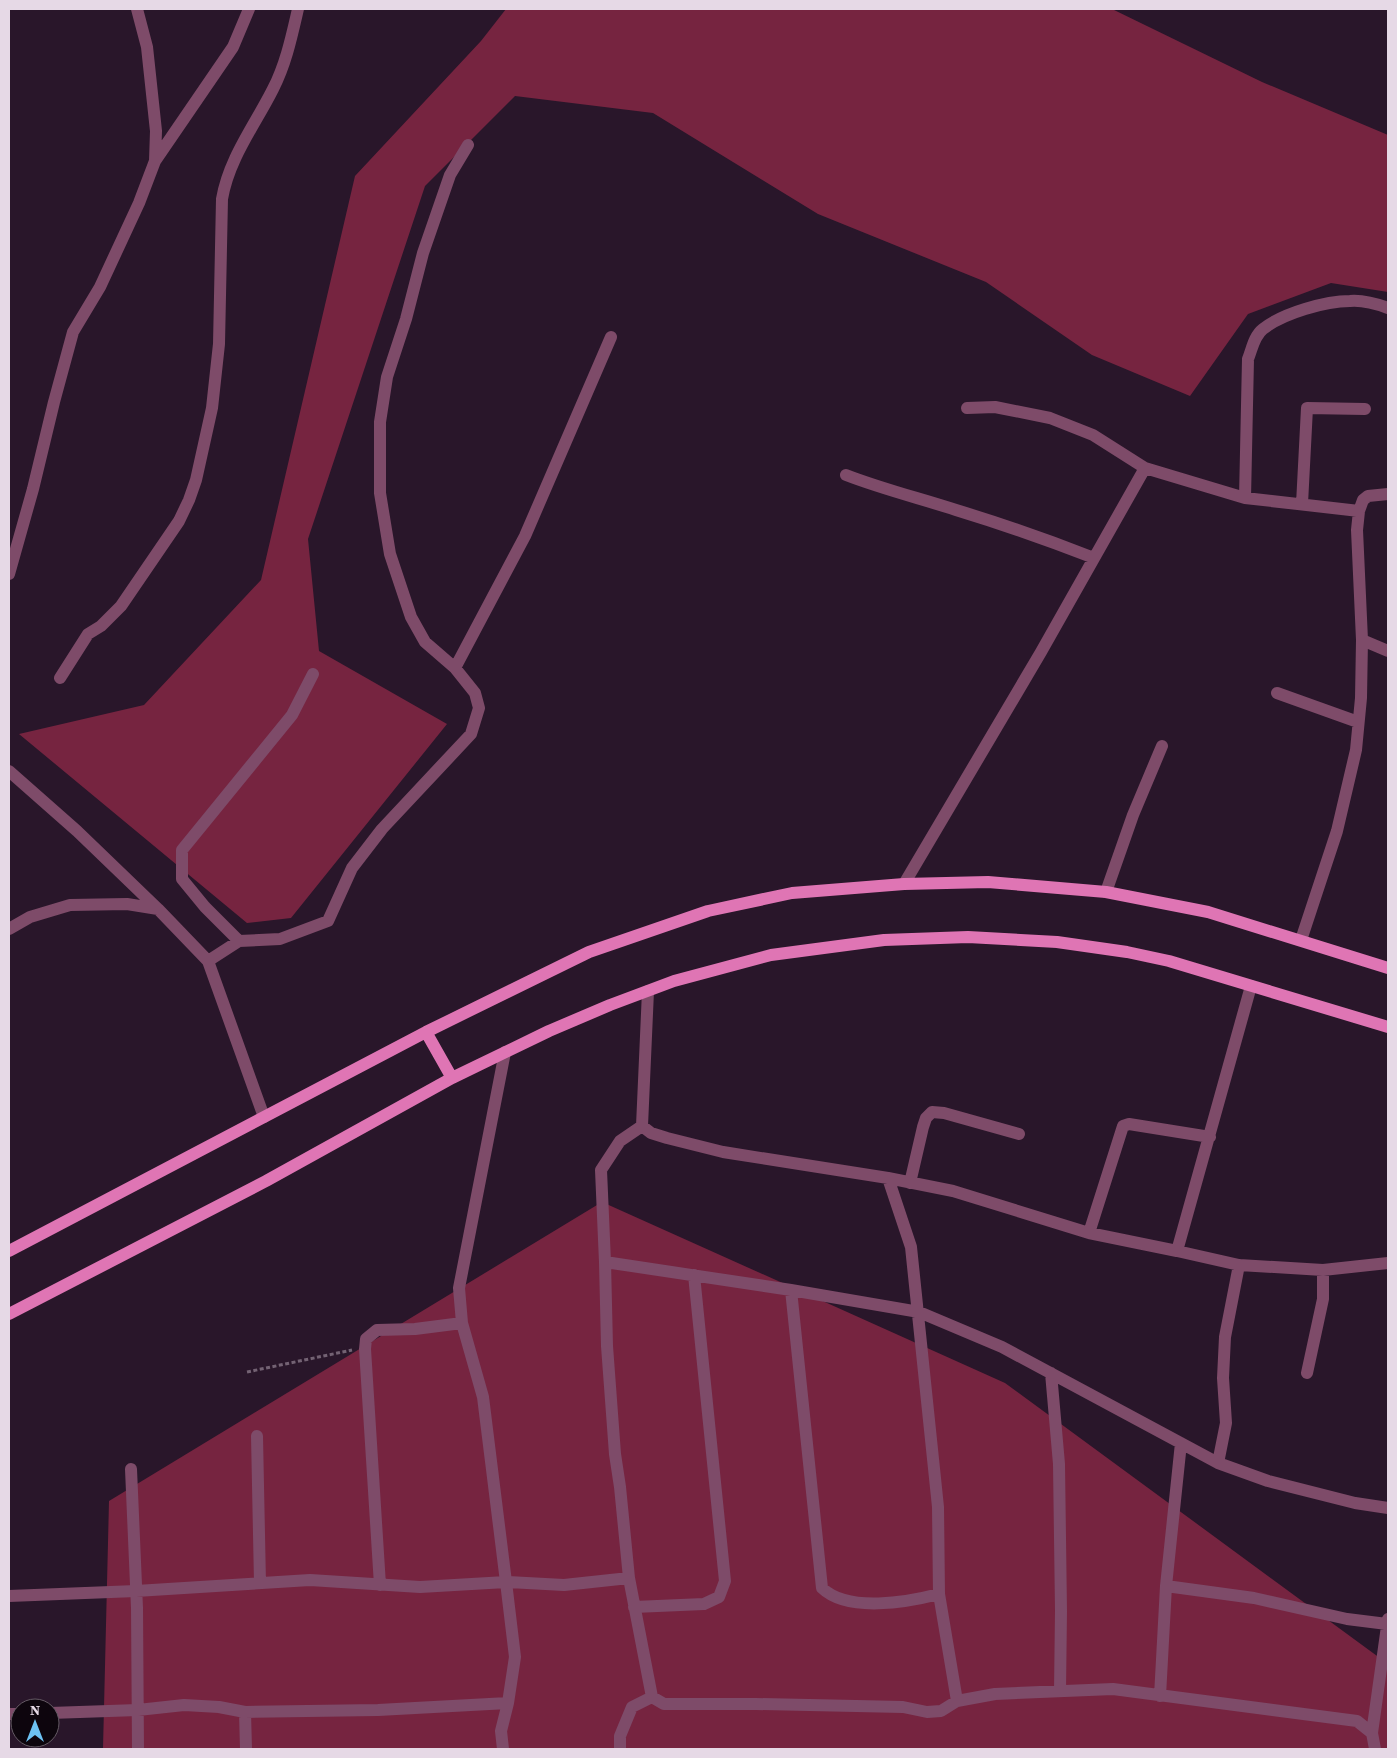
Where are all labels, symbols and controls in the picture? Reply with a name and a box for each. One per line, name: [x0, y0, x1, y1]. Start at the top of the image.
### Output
north arrow: [10, 1698, 60, 1748]
text: N: [30, 1700, 40, 1720]

